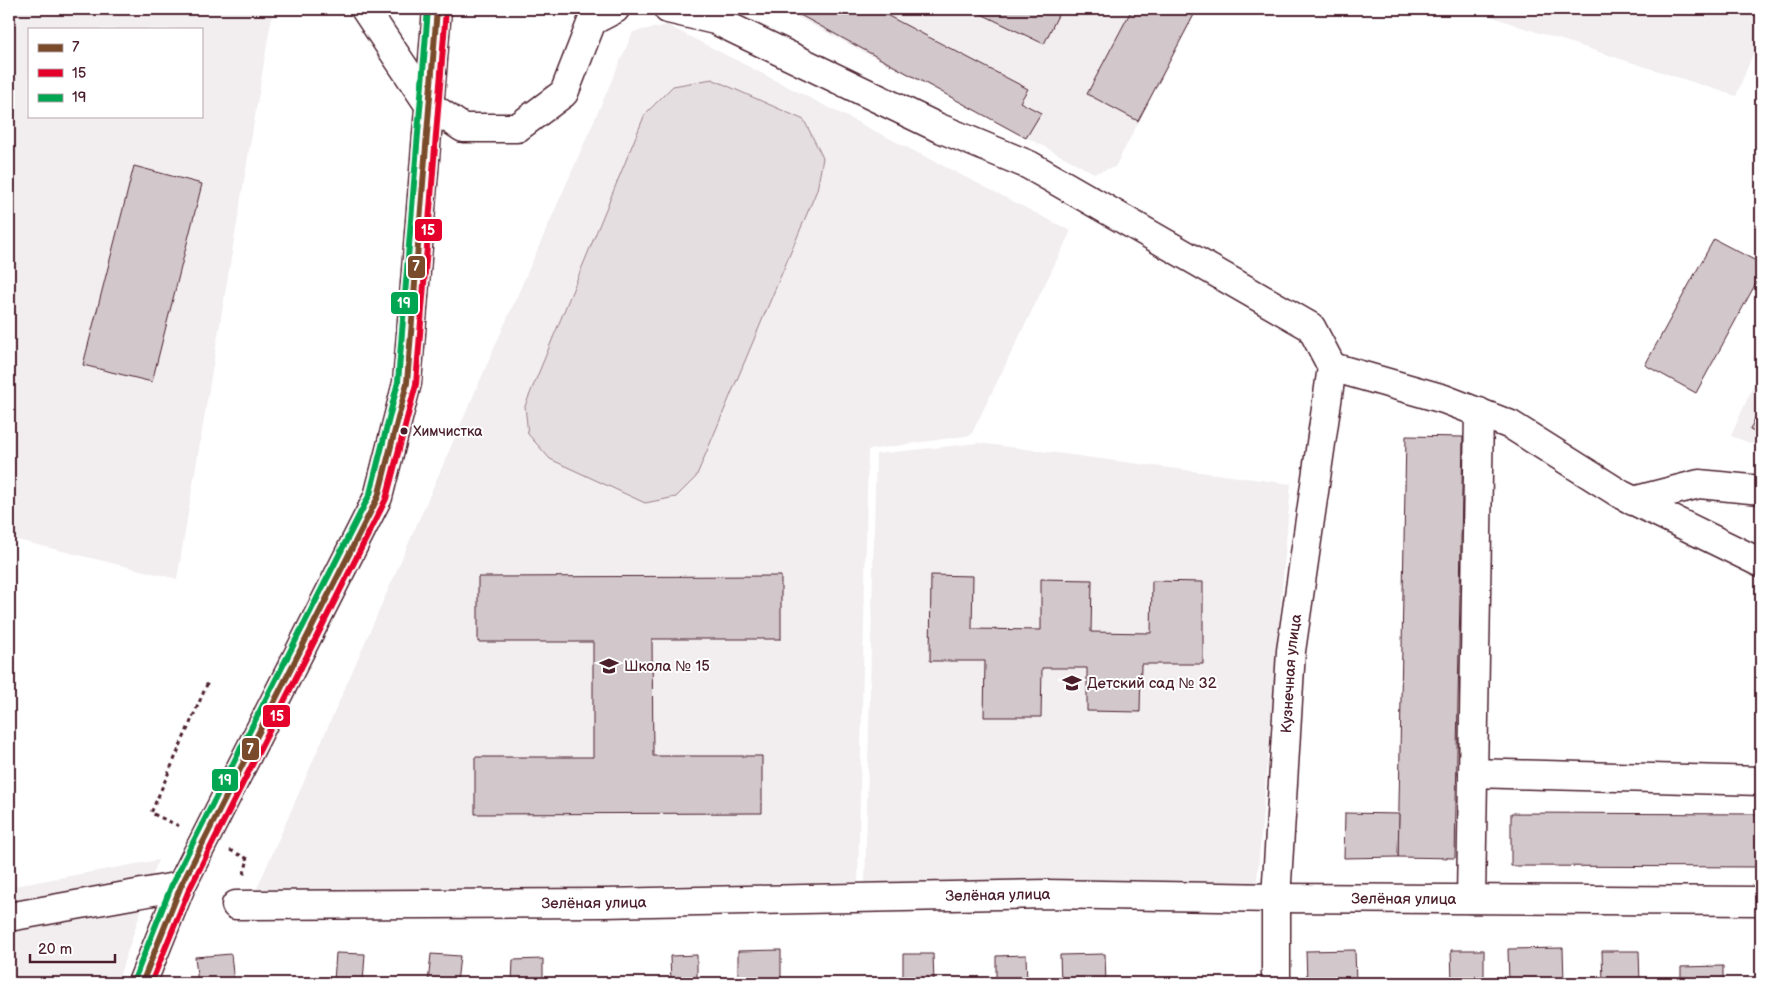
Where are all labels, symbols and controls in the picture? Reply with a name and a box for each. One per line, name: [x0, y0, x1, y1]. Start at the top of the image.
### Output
legend: [28, 28, 202, 118]
text: 7: [72, 38, 80, 57]
text: 15: [72, 64, 86, 83]
text: 19: [72, 88, 86, 107]
line badge: 15: [414, 218, 443, 242]
text: 15: [421, 222, 435, 239]
line badge: 7: [407, 255, 426, 279]
text: 7: [412, 258, 420, 275]
line badge: 19: [390, 291, 419, 315]
text: 19: [397, 295, 411, 312]
place label: Химчистка: [413, 423, 483, 440]
marker: Химчистка: [399, 426, 409, 436]
street label: Кузнечная улица: [1277, 613, 1306, 734]
school or university icon: Школа № 15: [598, 655, 620, 677]
place label: Школа № 15: [624, 657, 710, 676]
school or university icon: Детский сад № 32: [1061, 672, 1083, 694]
place label: Детский сад № 32: [1087, 674, 1217, 693]
line badge: 15: [262, 704, 291, 728]
text: 15: [270, 708, 284, 725]
line badge: 7: [241, 737, 260, 761]
text: 7: [246, 741, 254, 758]
line badge: 19: [211, 768, 239, 792]
text: 19: [218, 772, 232, 789]
street label: Зелёная улица: [945, 885, 1051, 906]
street label: Зелёная улица: [1351, 889, 1457, 909]
street label: Зелёная улица: [541, 893, 647, 913]
scale bar: [30, 932, 115, 964]
text: 20 m: [38, 940, 72, 959]

